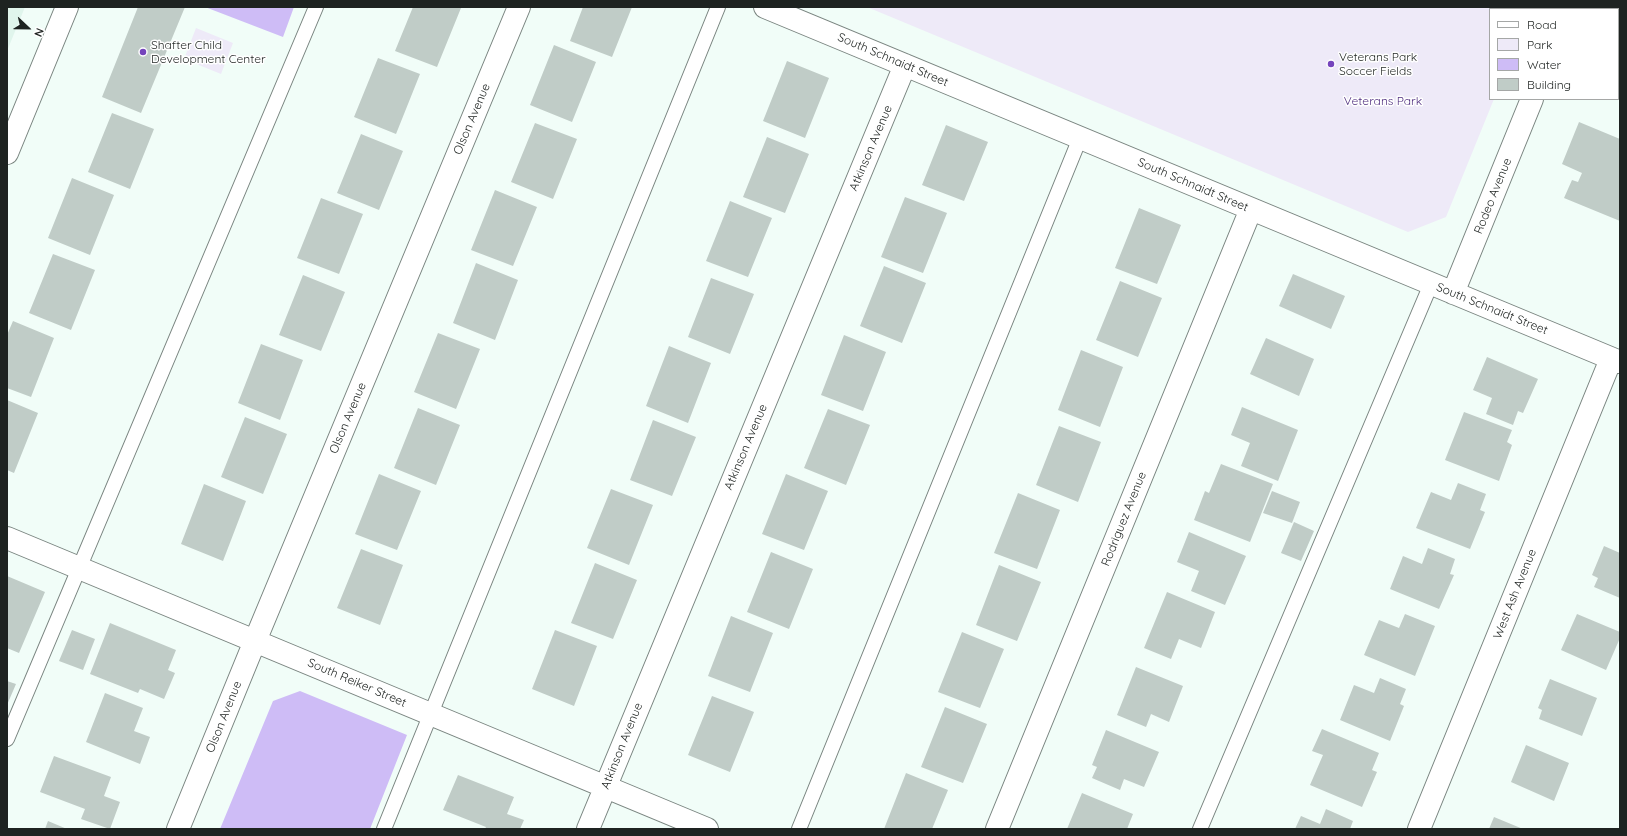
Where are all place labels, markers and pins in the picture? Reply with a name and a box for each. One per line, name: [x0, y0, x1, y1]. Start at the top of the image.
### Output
place label: Shafter Child Development Center: [151, 38, 266, 66]
marker: Shafter Child Development Center: [138, 47, 148, 57]
place label: Veterans Park Soccer Fields: [1339, 50, 1417, 78]
marker: Veterans Park Soccer Fields: [1326, 59, 1336, 69]

